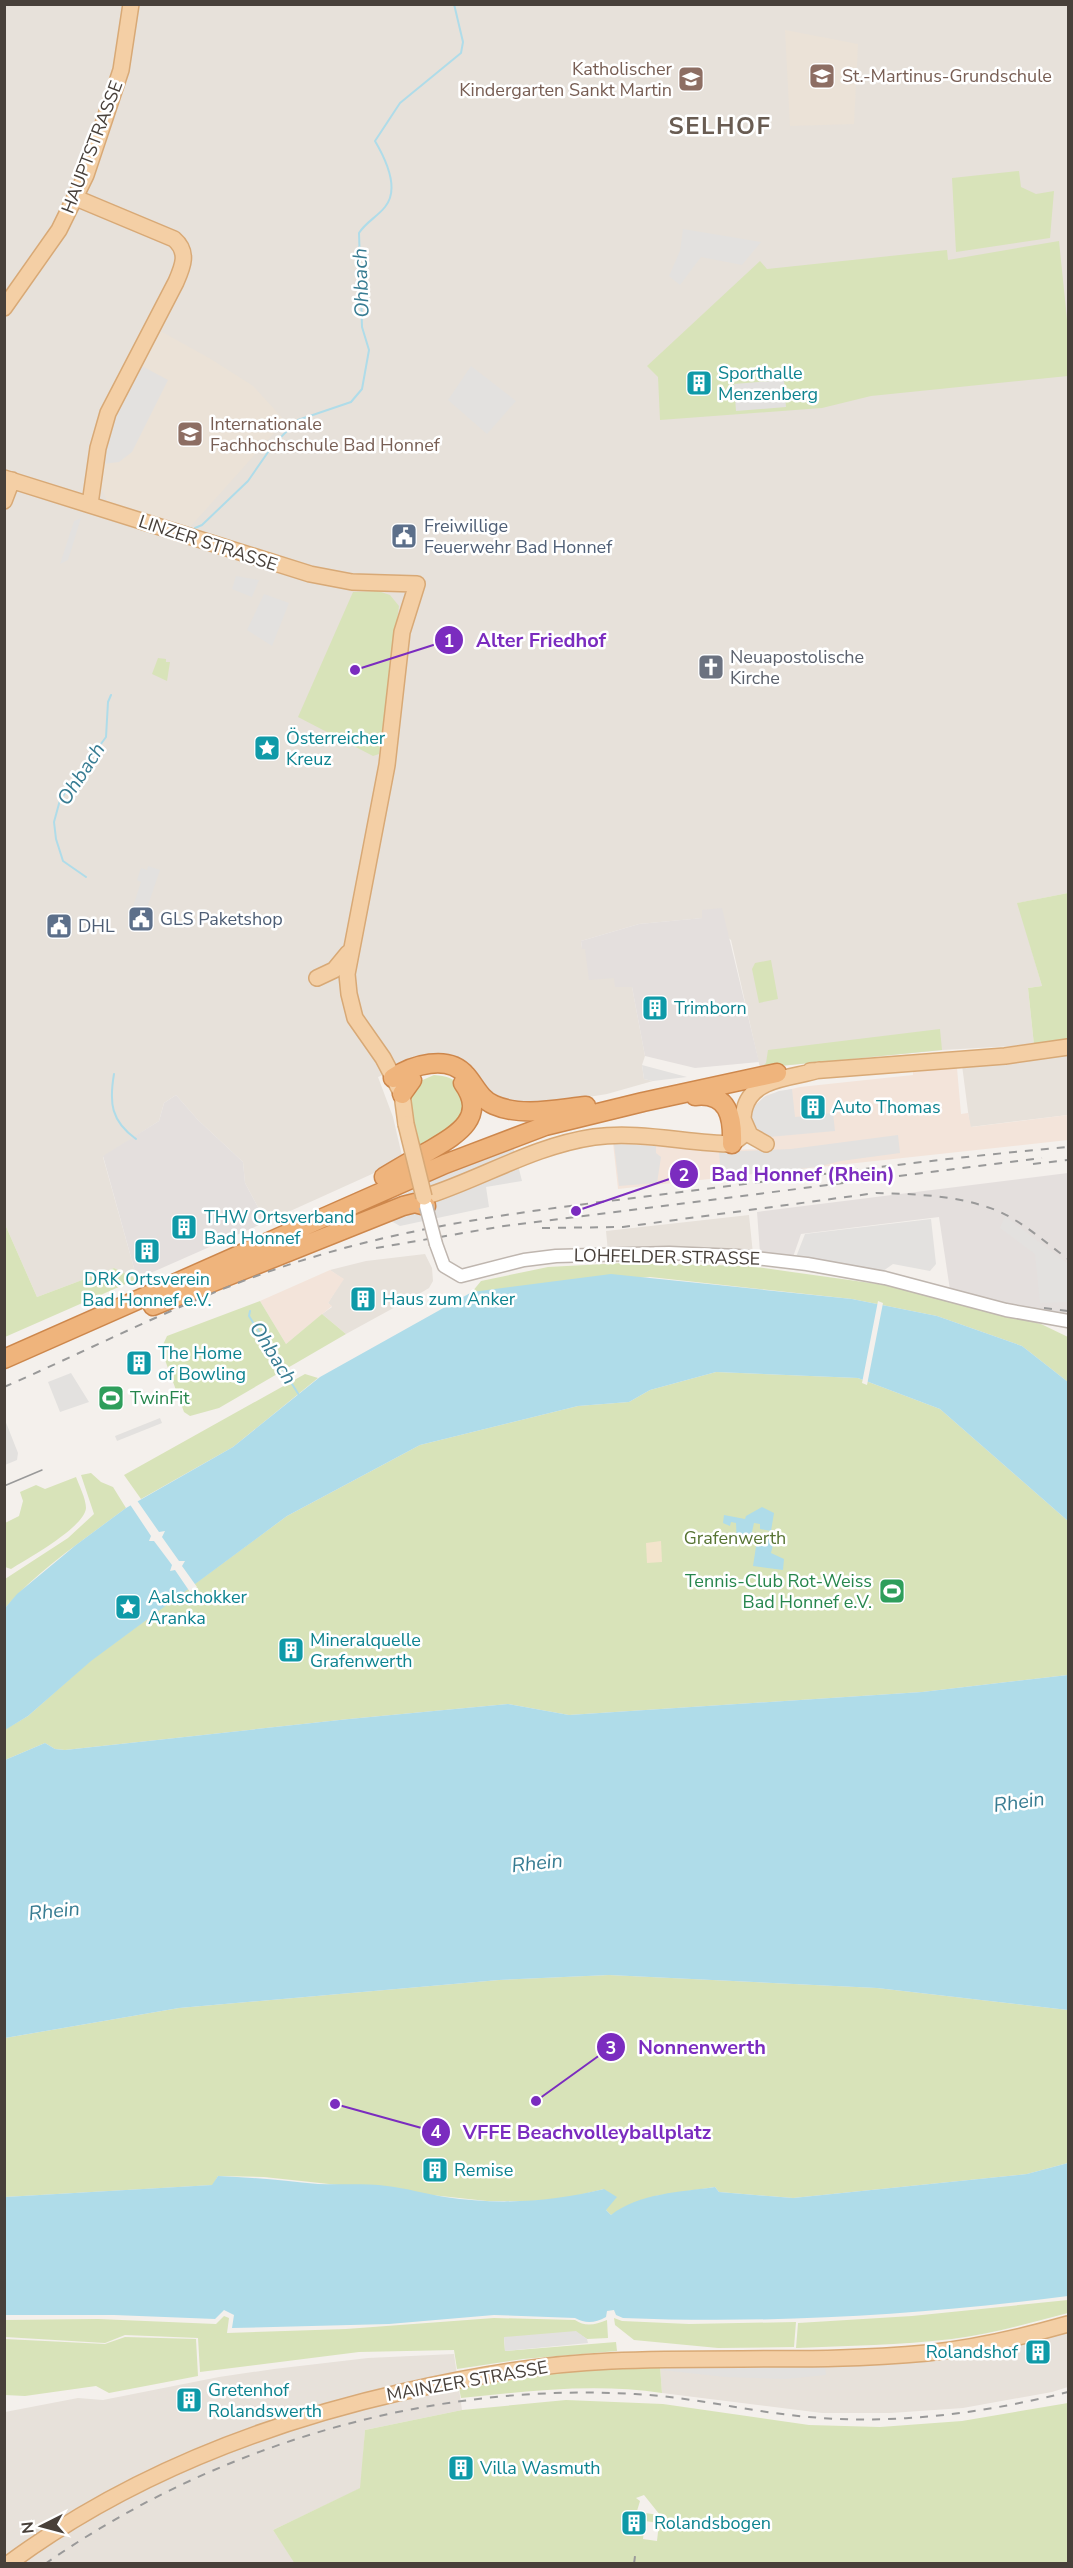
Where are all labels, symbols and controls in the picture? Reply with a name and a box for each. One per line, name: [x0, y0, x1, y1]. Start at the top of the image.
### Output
place label: Katholischer Kindergarten Sankt Martin: [459, 57, 673, 102]
school or university icon: St.-Martinus-Grundschule: [807, 61, 837, 91]
school or university icon: Katholischer Kindergarten Sankt Martin: [676, 64, 706, 94]
place label: St.-Martinus-Grundschule: [842, 64, 1052, 88]
street label: HAUPTSTRASSE: [56, 77, 128, 217]
district label: SELHOF: [669, 110, 771, 142]
water label: Ohbach: [346, 248, 376, 318]
place label: Sporthalle Menzenberg: [718, 361, 818, 406]
building icon: Sporthalle Menzenberg: [684, 368, 714, 398]
place label: Internationale Fachhochschule Bad Honnef: [210, 412, 441, 457]
school or university icon: Internationale Fachhochschule Bad Honnef: [175, 419, 205, 449]
street label: LINZER STRASSE: [136, 509, 280, 577]
place label: Freiwillige Feuerwehr Bad Honnef: [424, 514, 613, 559]
public building icon: Freiwillige Feuerwehr Bad Honnef: [389, 521, 419, 551]
callout: Alter Friedhof: [434, 621, 618, 659]
text: Alter Friedhof: [476, 627, 607, 654]
text: 1: [444, 629, 454, 653]
place label: Neuapostolische Kirche: [730, 645, 864, 690]
church icon: Neuapostolische Kirche: [696, 652, 726, 682]
place label: Österreicher Kreuz: [286, 726, 386, 771]
place icon: Österreicher Kreuz: [252, 733, 282, 763]
water label: Ohbach: [51, 737, 111, 811]
public building icon: GLS Paketshop: [126, 904, 156, 934]
place label: GLS Paketshop: [160, 907, 283, 931]
public building icon: DHL: [44, 911, 74, 941]
place label: DHL: [78, 914, 115, 938]
building icon: Trimborn: [640, 993, 670, 1023]
place label: Trimborn: [674, 996, 747, 1020]
building icon: Auto Thomas: [798, 1092, 828, 1122]
place label: Auto Thomas: [832, 1095, 941, 1119]
callout: Bad Honnef (Rhein): [669, 1155, 907, 1193]
text: Bad Honnef (Rhein): [711, 1161, 895, 1188]
text: 2: [679, 1163, 689, 1187]
place label: THW Ortsverband Bad Honnef: [204, 1205, 354, 1250]
building icon: THW Ortsverband Bad Honnef: [169, 1212, 199, 1242]
building icon: DRK Ortsverein Bad Honnef e.V.: [132, 1236, 162, 1266]
street label: LOHFELDER STRASSE: [574, 1243, 760, 1271]
place label: DRK Ortsverein Bad Honnef e.V.: [82, 1267, 212, 1312]
building icon: Haus zum Anker: [348, 1284, 378, 1314]
place label: Haus zum Anker: [382, 1287, 516, 1311]
water label: Ohbach: [243, 1316, 303, 1390]
place label: The Home of Bowling: [158, 1341, 246, 1386]
building icon: The Home of Bowling: [124, 1348, 154, 1378]
sports icon: TwinFit: [96, 1383, 126, 1413]
place label: TwinFit: [130, 1386, 190, 1410]
park label: Grafenwerth: [684, 1526, 786, 1550]
place label: Tennis-Club Rot-Weiss Bad Honnef e.V.: [685, 1569, 872, 1614]
sports icon: Tennis-Club Rot-Weiss Bad Honnef e.V.: [877, 1576, 907, 1606]
place label: Aalschokker Aranka: [148, 1585, 247, 1630]
place icon: Aalschokker Aranka: [113, 1592, 143, 1622]
place label: Mineralquelle Grafenwerth: [310, 1628, 421, 1673]
building icon: Mineralquelle Grafenwerth: [276, 1635, 306, 1665]
water label: Rhein: [992, 1785, 1046, 1819]
water label: Rhein: [510, 1847, 564, 1879]
water label: Rhein: [27, 1895, 81, 1927]
callout: Nonnenwerth: [596, 2028, 778, 2066]
text: Nonnenwerth: [638, 2034, 766, 2061]
text: 3: [606, 2036, 616, 2060]
callout: VFFE Beachvolleyballplatz: [421, 2113, 724, 2151]
text: VFFE Beachvolleyballplatz: [462, 2119, 711, 2146]
text: 4: [431, 2120, 442, 2144]
building icon: Remise: [420, 2155, 450, 2185]
place label: Remise: [454, 2158, 513, 2182]
building icon: Rolandshof: [1023, 2337, 1053, 2367]
place label: Rolandshof: [926, 2340, 1019, 2364]
street label: MAINZER STRASSE: [384, 2355, 550, 2407]
place label: Gretenhof Rolandswerth: [208, 2378, 322, 2423]
building icon: Gretenhof Rolandswerth: [174, 2385, 204, 2415]
building icon: Villa Wasmuth: [446, 2453, 476, 2483]
place label: Villa Wasmuth: [479, 2456, 600, 2480]
north arrow: [12, 2496, 72, 2556]
building icon: Rolandsbogen: [619, 2508, 649, 2538]
place label: Rolandsbogen: [654, 2511, 771, 2535]
text: N: [17, 2520, 40, 2535]

